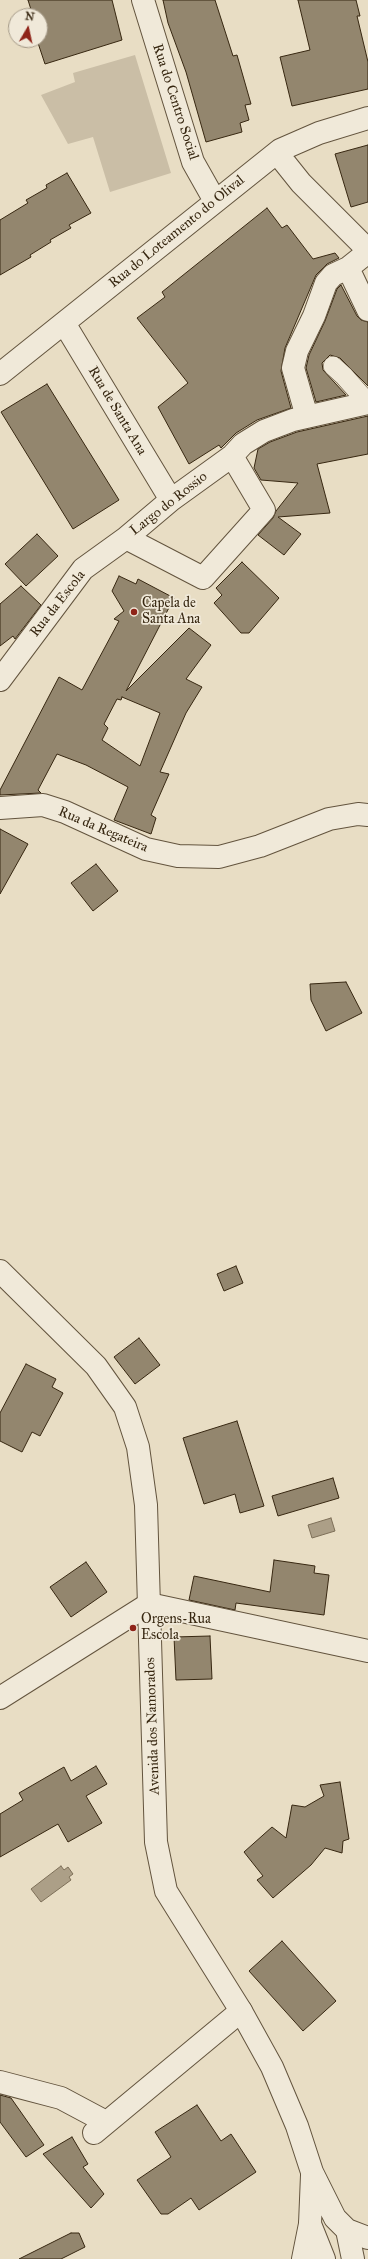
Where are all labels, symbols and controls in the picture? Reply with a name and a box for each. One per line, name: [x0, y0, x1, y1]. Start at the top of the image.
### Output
north arrow: [8, 8, 48, 48]
text: N: [24, 9, 35, 24]
street label: Rua do Centro Social: [148, 42, 202, 162]
street label: Rua do Loteamento do Olival: [106, 172, 248, 292]
street label: Rua de Santa Ana: [84, 364, 150, 458]
street label: Largo do Rossio: [127, 469, 211, 539]
street label: Rua da Escola: [27, 567, 89, 641]
place label: Capela de Santa Ana: [142, 596, 200, 628]
marker: Capela de Santa Ana: [129, 607, 139, 617]
street label: Rua da Regateira: [56, 804, 150, 856]
place label: Orgens-Rua Escola: [141, 1612, 211, 1644]
marker: Orgens-Rua Escola: [128, 1623, 138, 1633]
street label: Avenida dos Namorados: [142, 1657, 164, 1795]

